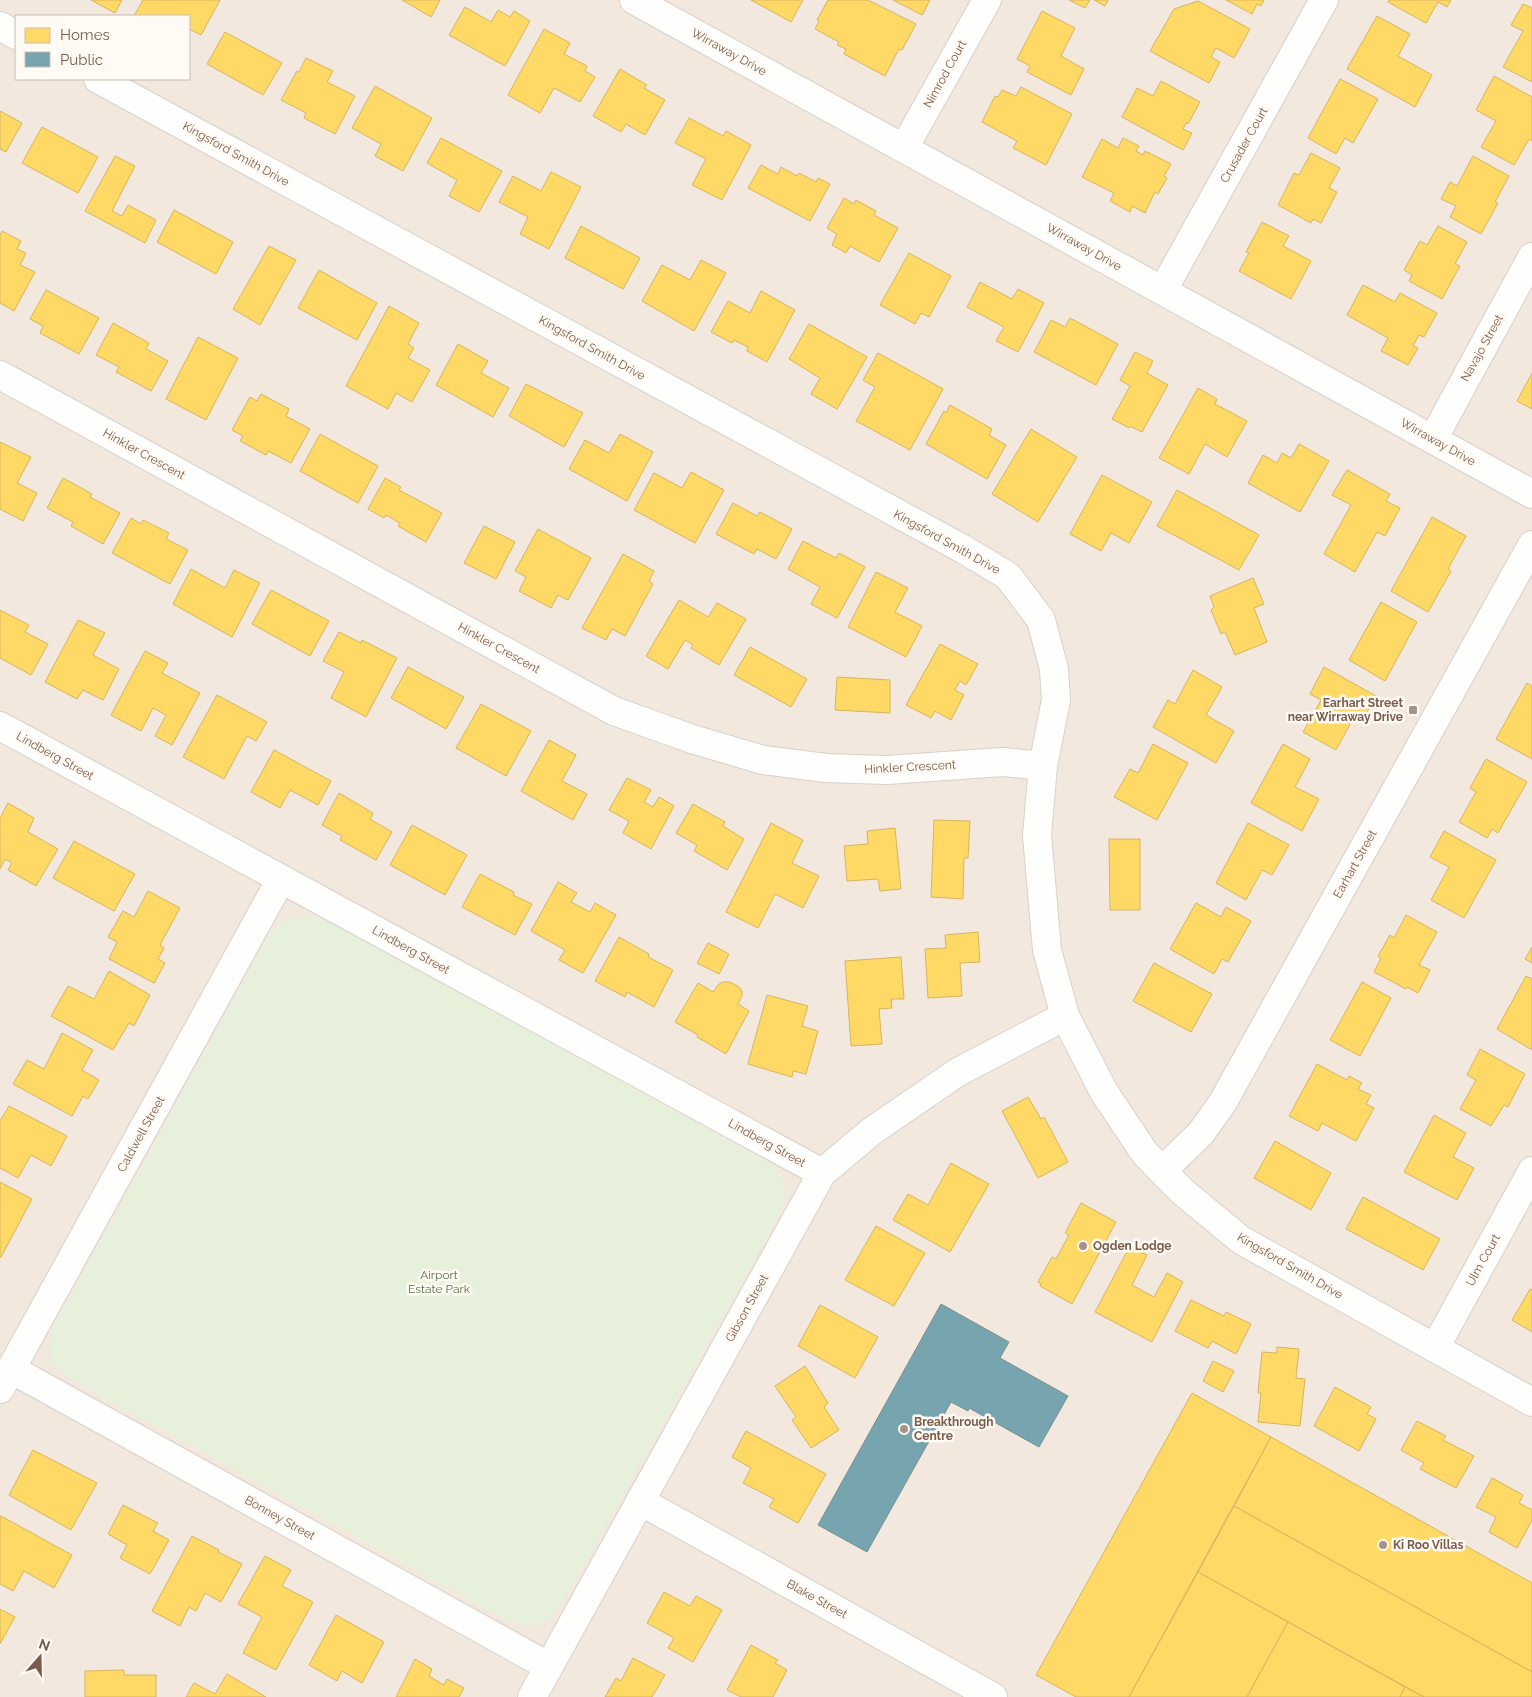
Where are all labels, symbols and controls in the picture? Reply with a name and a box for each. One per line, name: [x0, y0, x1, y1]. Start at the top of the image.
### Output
legend: [15, 15, 190, 80]
text: Homes: [60, 26, 110, 44]
street label: Wirraway Drive: [689, 26, 769, 78]
street label: Nimrod Court: [921, 38, 969, 110]
text: Public: [60, 51, 103, 69]
street label: Crusader Court: [1217, 105, 1271, 185]
street label: Kingsford Smith Drive: [180, 119, 292, 189]
street label: Wirraway Drive: [1044, 221, 1124, 273]
street label: Navajo Street: [1458, 312, 1506, 384]
street label: Kingsford Smith Drive: [536, 313, 648, 383]
street label: Wirraway Drive: [1398, 416, 1478, 468]
street label: Hinkler Crescent: [100, 426, 188, 482]
street label: Kingsford Smith Drive: [891, 507, 1003, 577]
street label: Hinkler Crescent: [455, 620, 543, 676]
place label: Earhart Street near Wirraway Drive: [1288, 696, 1403, 724]
marker: Earhart Street near Wirraway Drive: [1407, 704, 1419, 716]
street label: Lindberg Street: [14, 729, 96, 783]
street label: Hinkler Crescent: [864, 758, 956, 776]
street label: Earhart Street: [1330, 827, 1380, 901]
street label: Lindberg Street: [370, 923, 452, 977]
street label: Caldwell Street: [114, 1094, 168, 1174]
street label: Lindberg Street: [726, 1116, 808, 1170]
street label: Kingsford Smith Drive: [1235, 1230, 1345, 1302]
street label: Ulm Court: [1463, 1232, 1503, 1288]
place label: Ogden Lodge: [1093, 1239, 1172, 1253]
marker: Ogden Lodge: [1077, 1240, 1089, 1252]
park label: Airport Estate Park: [408, 1268, 471, 1296]
street label: Gibson Street: [723, 1272, 771, 1344]
place label: Breakthrough Centre: [914, 1415, 993, 1443]
marker: Breakthrough Centre: [898, 1423, 910, 1435]
street label: Bonney Street: [242, 1493, 318, 1543]
place label: Ki Roo Villas: [1393, 1538, 1463, 1552]
marker: Ki Roo Villas: [1377, 1539, 1389, 1551]
street label: Blake Street: [784, 1577, 850, 1621]
north arrow: [15, 1632, 65, 1682]
text: N: [37, 1635, 52, 1654]

